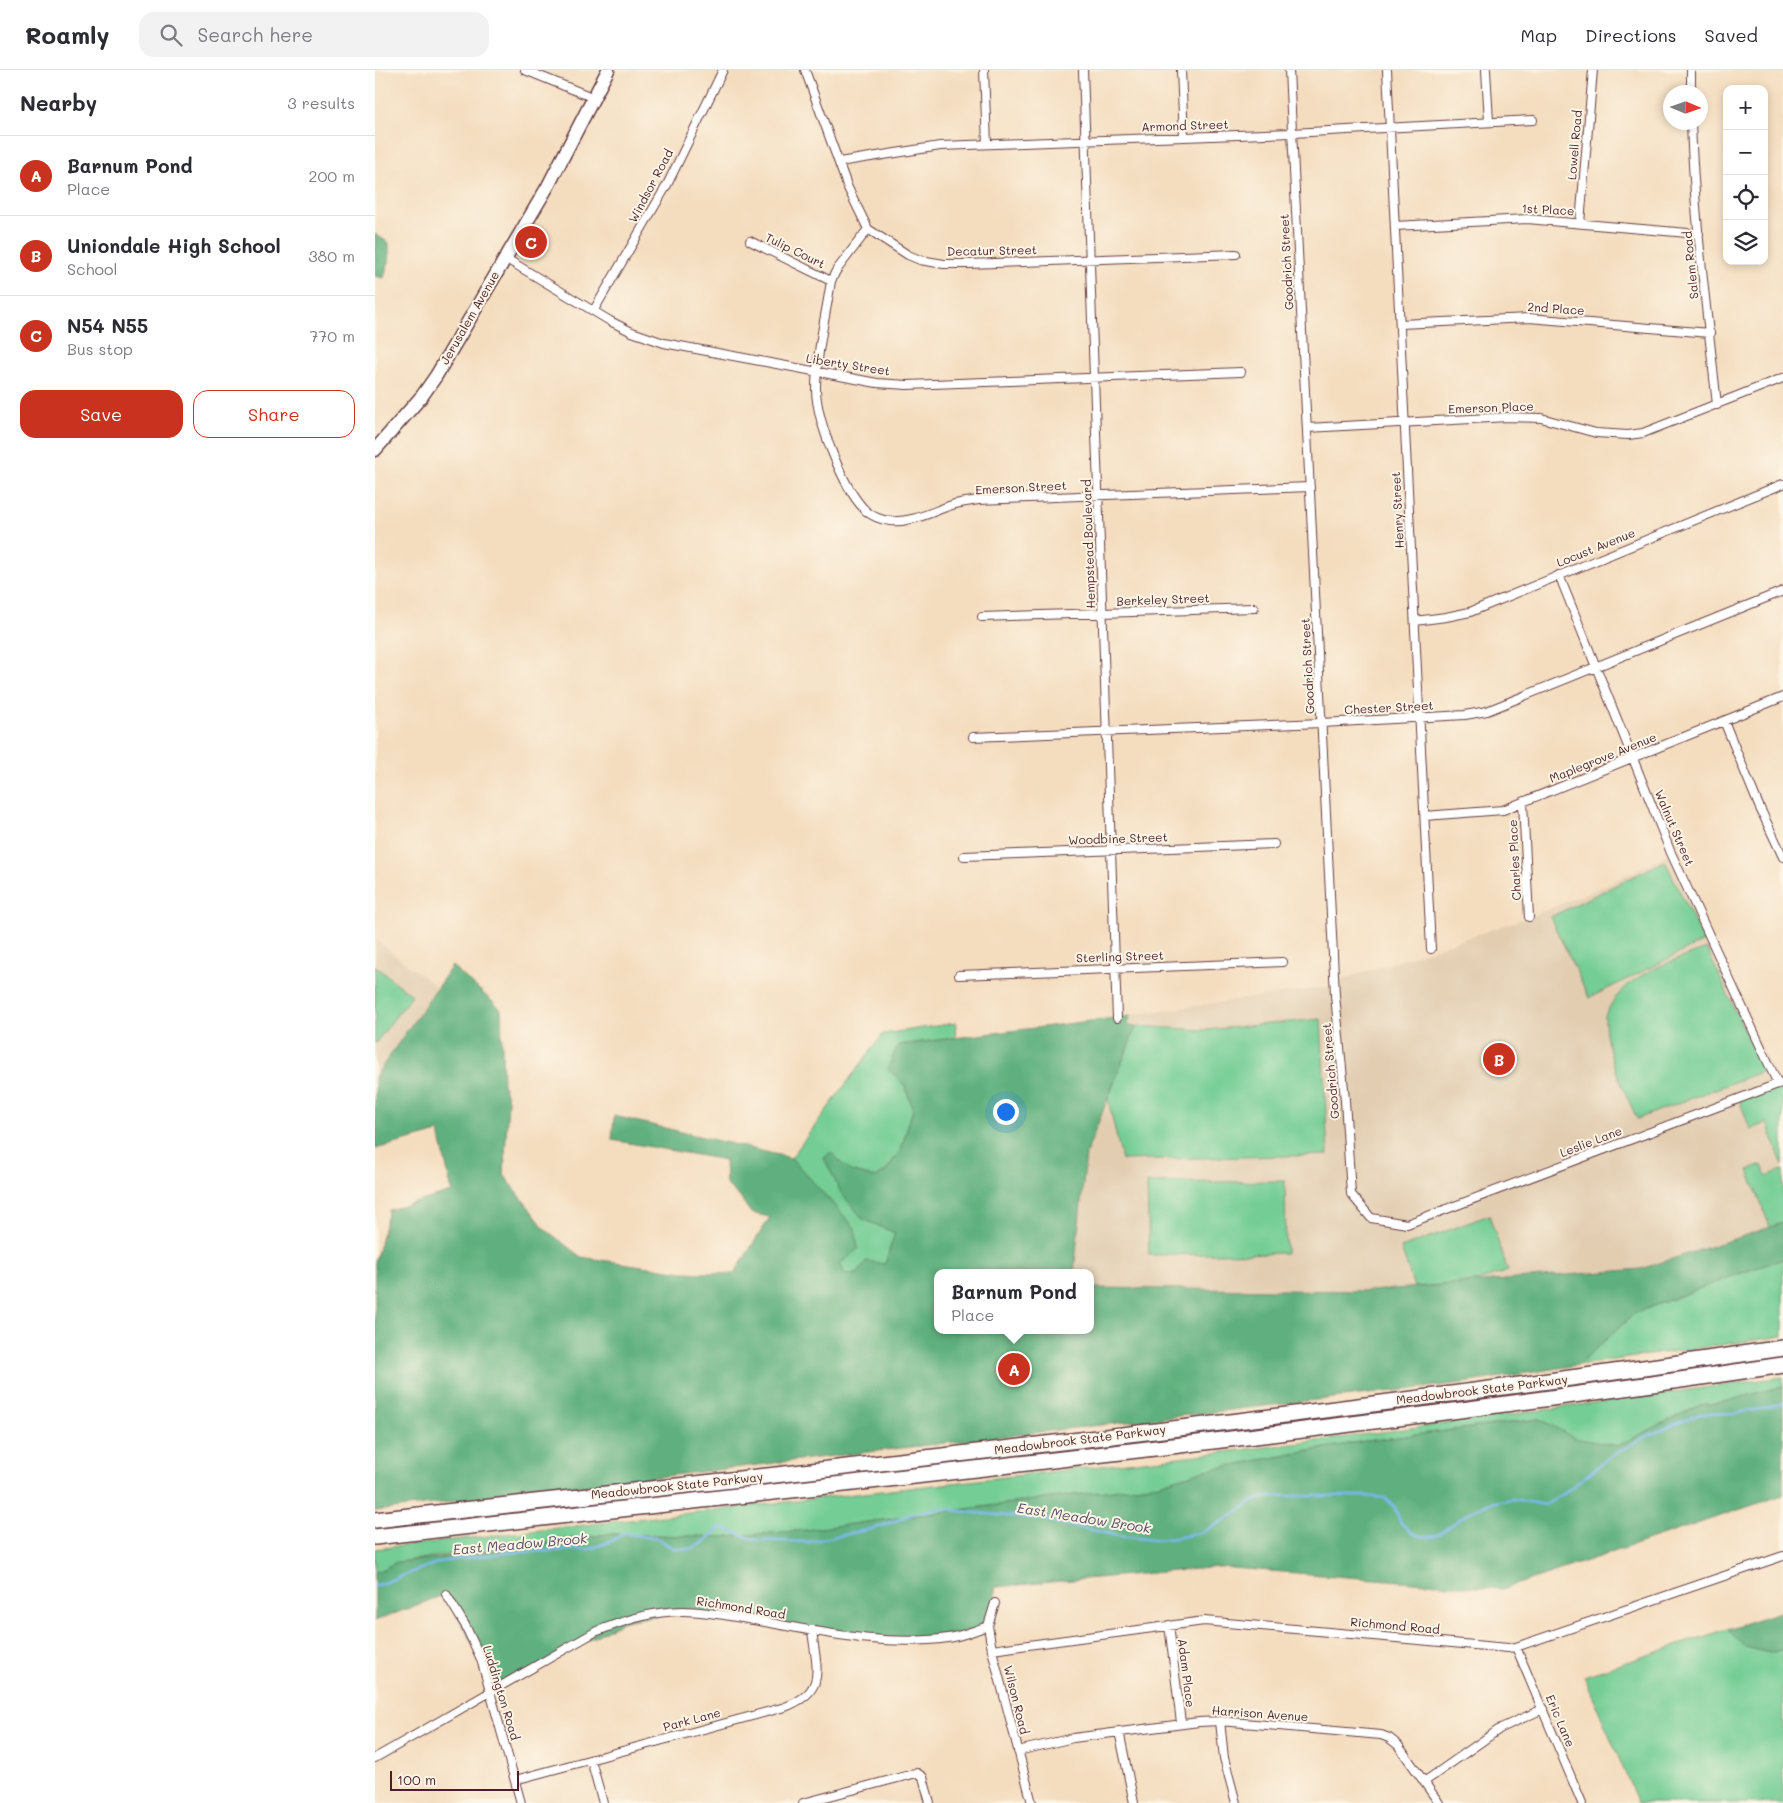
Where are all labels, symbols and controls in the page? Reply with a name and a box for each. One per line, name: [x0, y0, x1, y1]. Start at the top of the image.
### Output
search box: [139, 12, 489, 57]
text: Roamly: [25, 19, 109, 50]
icon: search: [157, 21, 185, 49]
text: Search here: [197, 22, 313, 47]
text: Map: [1520, 23, 1557, 47]
text: Directions: [1585, 23, 1677, 47]
text: Saved: [1705, 23, 1758, 47]
north arrow: [1663, 85, 1708, 130]
map controls: [1723, 85, 1768, 265]
button: +: [1723, 85, 1768, 130]
text: Nearby: [20, 89, 97, 116]
text: 3 results: [287, 92, 355, 113]
street label: Lowell Road: [1563, 109, 1585, 180]
street label: Armond Street: [1141, 115, 1229, 135]
button: −: [1723, 130, 1768, 175]
street label: Windsor Road: [624, 146, 676, 225]
text: Barnum Pond: [67, 153, 193, 178]
text: A: [30, 165, 42, 186]
text: 200 m: [308, 165, 355, 186]
button: locate: [1723, 175, 1768, 220]
text: Place: [67, 178, 110, 199]
street label: 1st Place: [1521, 200, 1575, 218]
street label: Goodrich Street: [1275, 214, 1297, 311]
button: layers: [1723, 220, 1768, 265]
pin: C: [515, 223, 547, 261]
street label: Tulip Court: [763, 229, 828, 271]
street label: Salem Road: [1678, 230, 1702, 300]
text: Uniondale High School: [67, 233, 281, 258]
street label: Decatur Street: [947, 241, 1037, 259]
text: B: [31, 245, 41, 266]
text: 380 m: [308, 245, 355, 266]
text: School: [67, 258, 117, 279]
street label: Jerusalem Avenue: [436, 268, 502, 367]
street label: 2nd Place: [1527, 298, 1585, 318]
text: N54 N55: [67, 313, 148, 338]
text: C: [30, 325, 42, 346]
text: 770 m: [309, 325, 355, 346]
text: Bus stop: [67, 338, 133, 359]
street label: Liberty Street: [805, 349, 891, 379]
button: Save: [20, 390, 183, 438]
button: Share: [193, 390, 355, 438]
street label: Emerson Place: [1448, 398, 1534, 416]
street label: Henry Street: [1387, 471, 1407, 549]
street label: Emerson Street: [975, 477, 1067, 497]
street label: Hempstead Boulevard: [1078, 479, 1098, 609]
street label: Locust Avenue: [1554, 524, 1637, 570]
street label: Berkeley Street: [1116, 589, 1210, 609]
street label: Goodrich Street: [1296, 618, 1318, 715]
street label: Chester Street: [1344, 697, 1434, 717]
street label: Maplegrove Avenue: [1547, 728, 1659, 786]
street label: Walnut Street: [1652, 787, 1698, 868]
street label: Charles Place: [1504, 819, 1524, 901]
street label: Woodbine Street: [1068, 828, 1168, 848]
street label: Sterling Street: [1076, 946, 1164, 966]
street label: Goodrich Street: [1318, 1022, 1342, 1120]
pin: B: [1483, 1040, 1515, 1078]
your location: [993, 1099, 1019, 1125]
street label: Leslie Lane: [1557, 1122, 1624, 1160]
popup: [934, 1269, 1094, 1334]
text: Barnum Pond: [951, 1279, 1077, 1304]
text: Place: [951, 1304, 994, 1325]
pin: A: [998, 1350, 1030, 1388]
street label: Meadowbrook State Parkway: [1395, 1371, 1569, 1407]
street label: Meadowbrook State Parkway: [993, 1421, 1167, 1457]
street label: Meadowbrook State Parkway: [590, 1468, 764, 1502]
water label: East Meadow Brook: [1016, 1498, 1153, 1538]
water label: East Meadow Brook: [452, 1528, 589, 1559]
street label: Richmond Road: [696, 1592, 787, 1622]
street label: Richmond Road: [1350, 1613, 1441, 1637]
street label: Adam Place: [1175, 1638, 1199, 1708]
street label: Luddington Road: [480, 1643, 524, 1742]
street label: Wilson Road: [1001, 1664, 1033, 1736]
street label: Eric Lane: [1543, 1692, 1579, 1749]
street label: Harrison Avenue: [1211, 1702, 1309, 1724]
street label: Park Lane: [661, 1704, 722, 1734]
scale bar: [390, 1768, 519, 1791]
text: 100 m: [397, 1770, 436, 1789]

